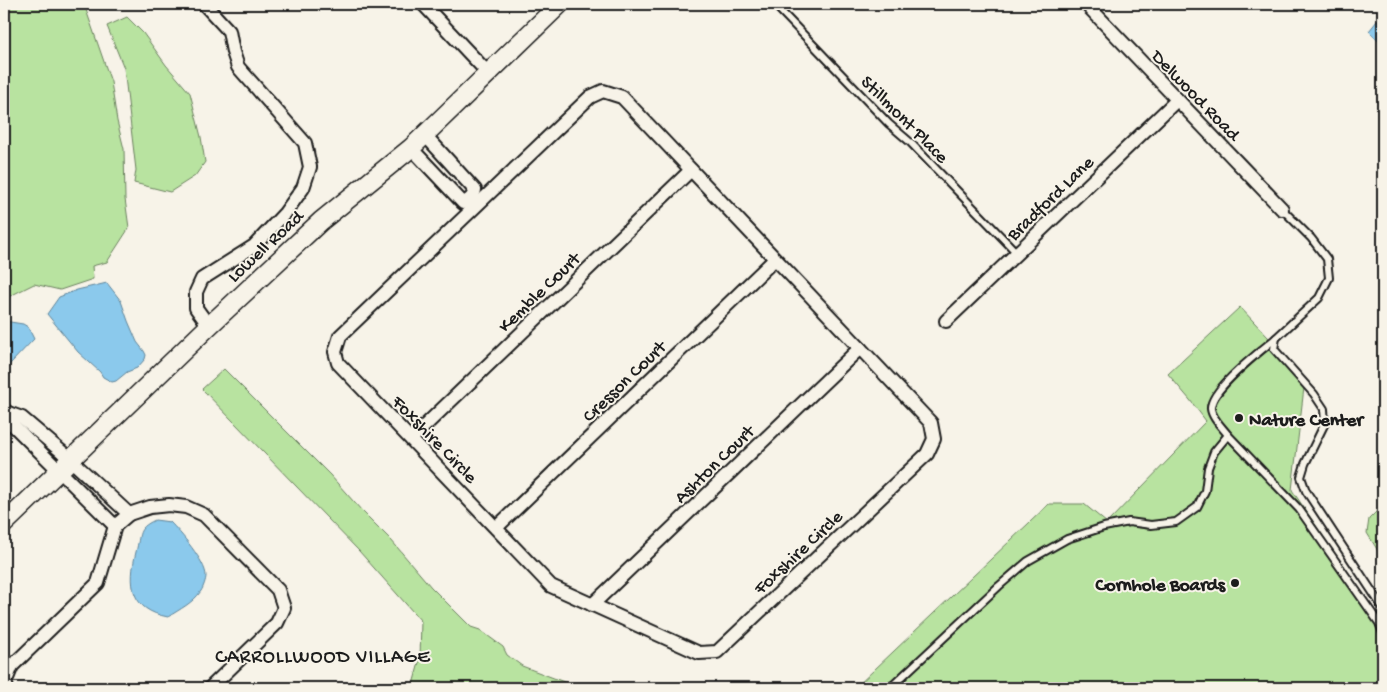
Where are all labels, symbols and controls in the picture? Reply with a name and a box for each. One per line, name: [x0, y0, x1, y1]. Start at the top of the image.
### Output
street label: Delwood Road: [1144, 45, 1245, 148]
street label: Stillmont Place: [855, 72, 953, 169]
street label: Bradford Lane: [1002, 152, 1100, 248]
street label: Lowell Road: [224, 205, 311, 289]
street label: Kemble Court: [494, 247, 588, 339]
street label: Cresson Court: [579, 335, 674, 428]
street label: Foxshire Circle: [385, 391, 481, 489]
place label: Nature Center: [1249, 410, 1365, 433]
marker: Nature Center: [1233, 412, 1245, 424]
street label: Ashton Court: [670, 420, 762, 510]
street label: Foxshire Circle: [749, 506, 849, 601]
place label: Cornhole Boards: [1095, 575, 1226, 598]
marker: Cornhole Boards: [1229, 577, 1241, 589]
district label: CARROLLWOOD VILLAGE: [215, 647, 431, 670]

